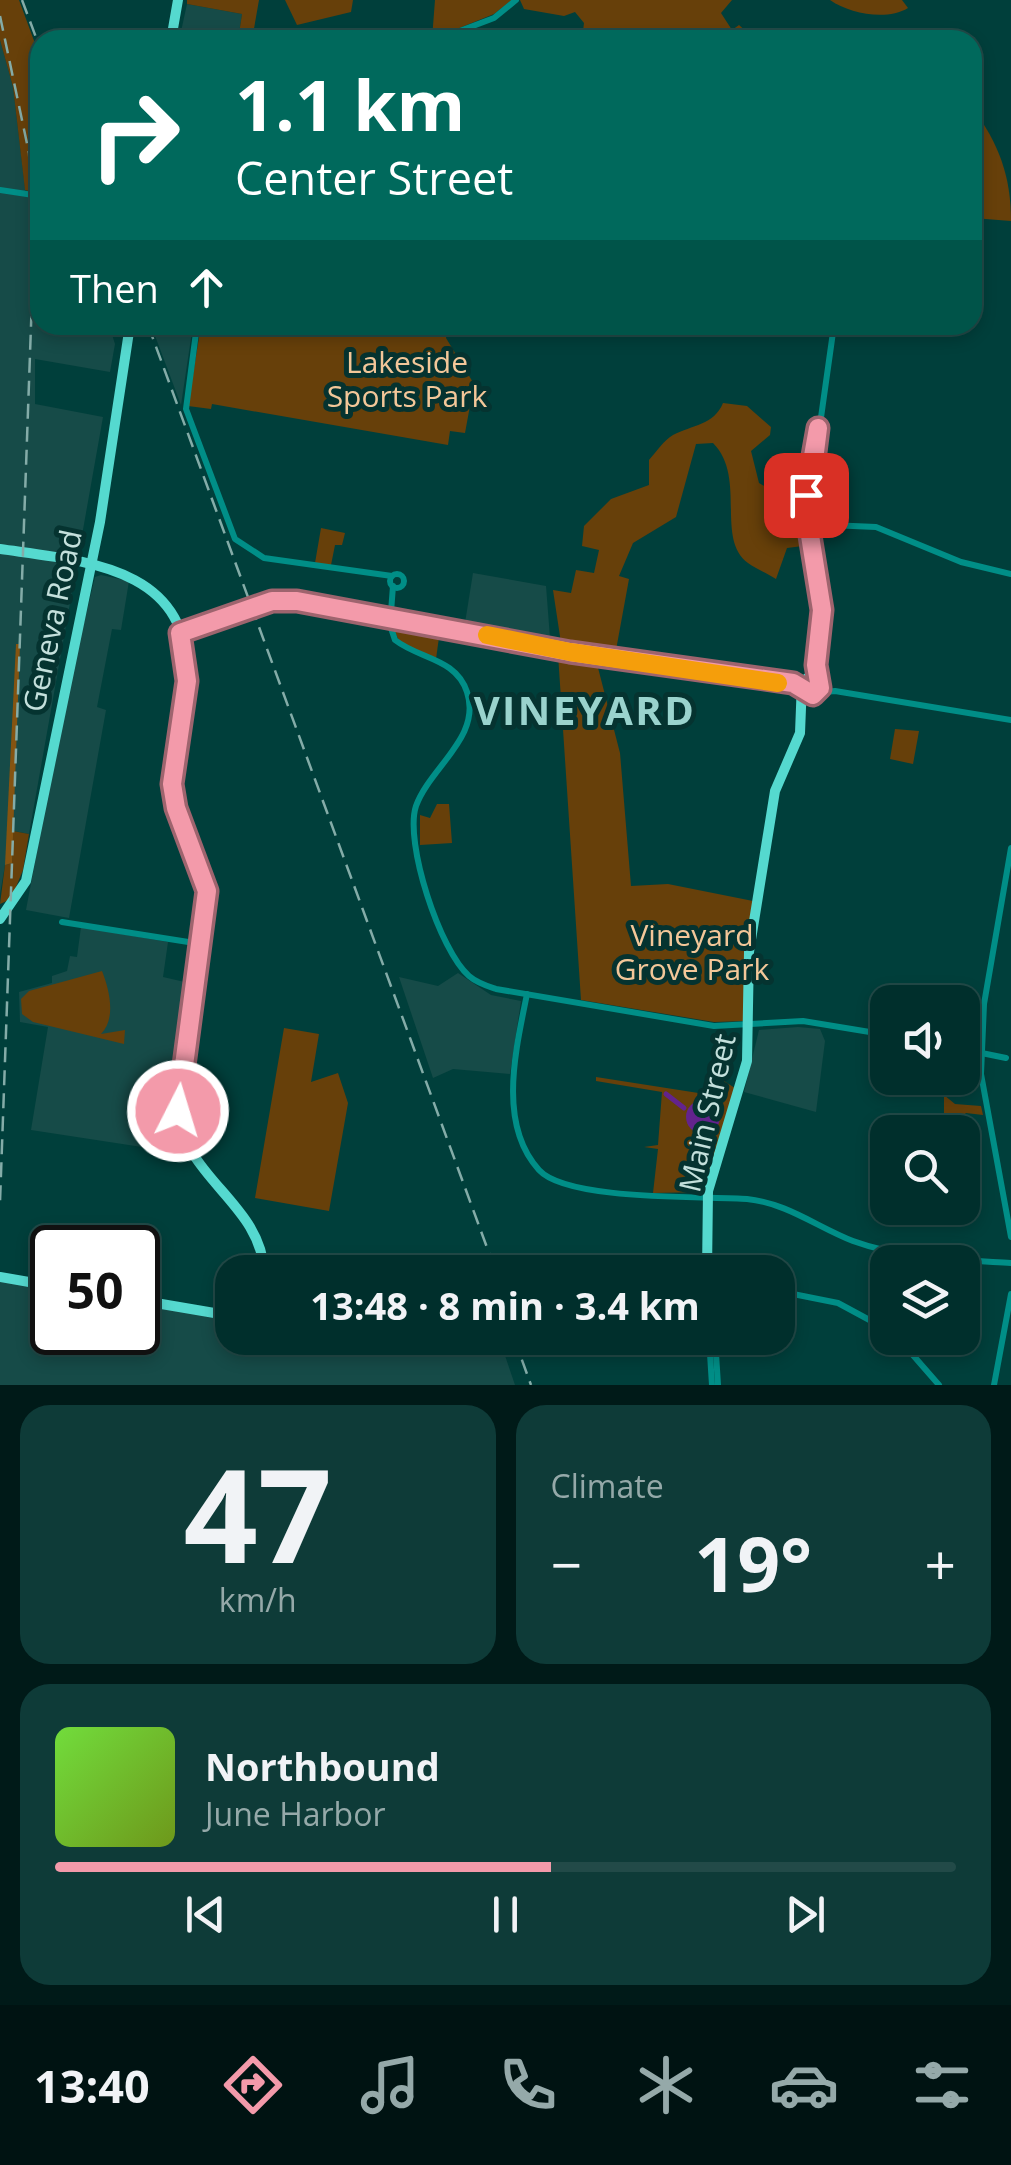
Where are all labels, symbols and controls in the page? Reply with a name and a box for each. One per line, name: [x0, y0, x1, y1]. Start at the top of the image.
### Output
text: 1.1 km: [235, 56, 465, 152]
icon: right: [70, 70, 200, 200]
text: Center Street: [235, 147, 513, 208]
icon: ahead: [179, 260, 234, 315]
text: Then: [70, 262, 159, 314]
park label: Lakeside Sports Park: [327, 341, 488, 416]
pin: [764, 453, 849, 538]
icon: arrive: [779, 468, 834, 523]
street label: Geneva Road: [12, 526, 91, 715]
district label: VINEYARD: [474, 682, 696, 737]
park label: Vineyard Grove Park: [615, 914, 769, 989]
map controls: [870, 985, 980, 1355]
button: sound: [870, 985, 980, 1095]
street label: Main Street: [668, 1030, 745, 1196]
position arrow: [126, 1059, 230, 1163]
button: search: [870, 1115, 980, 1225]
speed limit sign: 50: [30, 1225, 160, 1355]
button: layers: [870, 1245, 980, 1355]
text: 13:48 · 8 min · 3.4 km: [310, 1279, 700, 1331]
text: 47: [183, 1424, 332, 1601]
text: Climate: [551, 1464, 664, 1507]
text: 19°: [694, 1512, 812, 1614]
text: −: [551, 1526, 582, 1601]
text: +: [925, 1526, 956, 1601]
text: km/h: [219, 1578, 297, 1621]
text: Northbound: [205, 1740, 440, 1792]
text: June Harbor: [205, 1792, 385, 1835]
icon: previous: [178, 1887, 233, 1942]
icon: pause: [478, 1887, 533, 1942]
icon: next: [778, 1887, 833, 1942]
icon: directions: [218, 2050, 288, 2120]
icon: music: [355, 2050, 425, 2120]
icon: phone: [493, 2050, 563, 2120]
icon: climate: [631, 2050, 701, 2120]
icon: car: [769, 2050, 839, 2120]
icon: filters: [907, 2050, 977, 2120]
text: 13:40: [34, 2055, 150, 2116]

